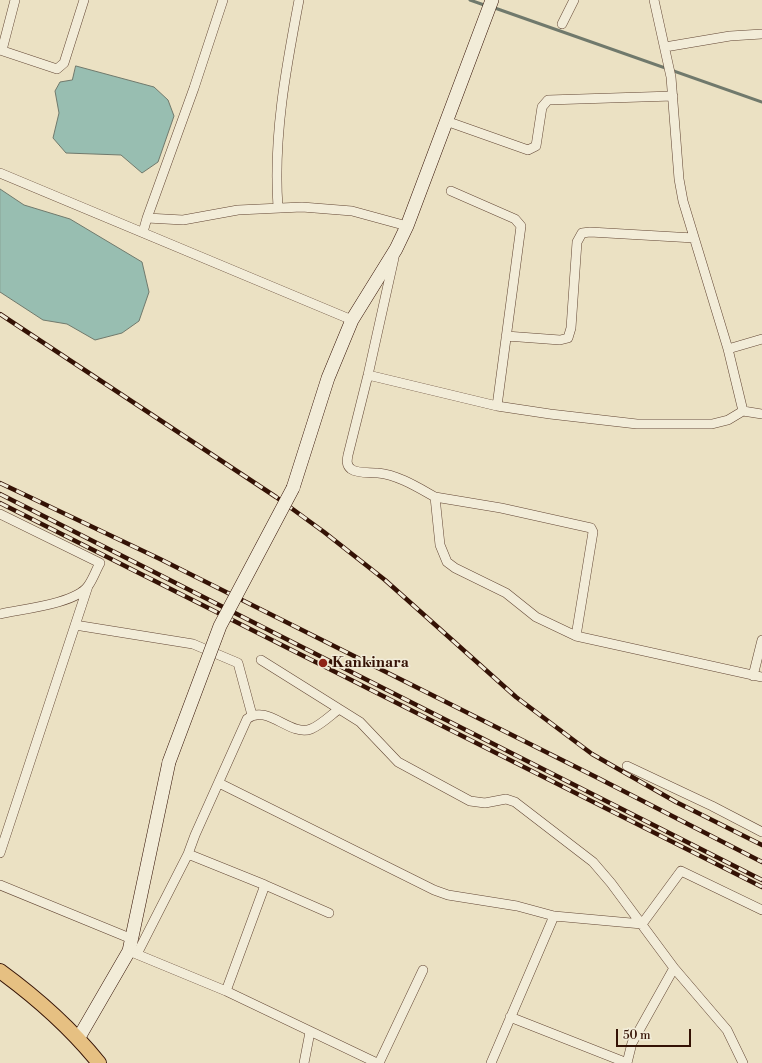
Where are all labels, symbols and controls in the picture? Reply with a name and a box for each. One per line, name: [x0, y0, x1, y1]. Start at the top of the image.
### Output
place label: Kankinara: [332, 654, 409, 672]
marker: Kankinara: [317, 657, 329, 669]
scale bar: [618, 1021, 693, 1047]
text: 50 m: [623, 1028, 651, 1043]

